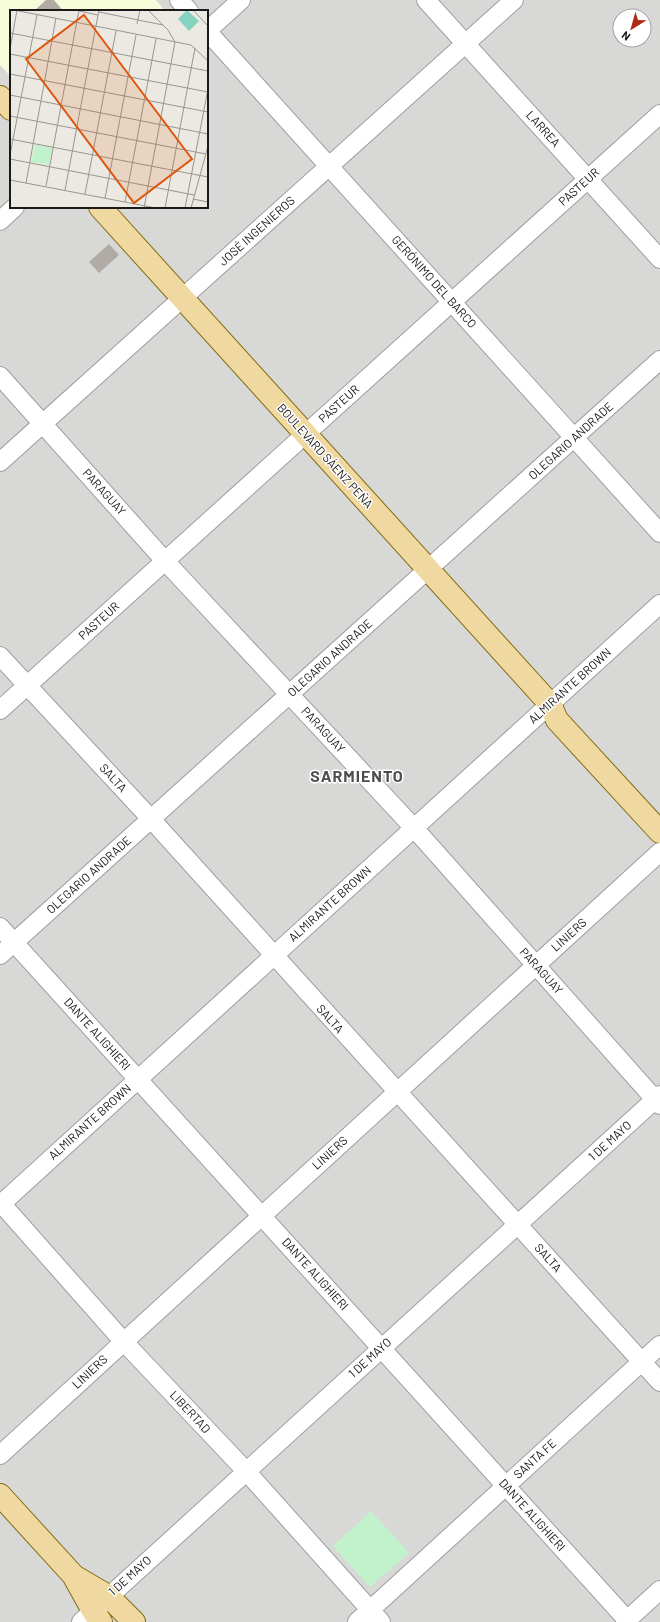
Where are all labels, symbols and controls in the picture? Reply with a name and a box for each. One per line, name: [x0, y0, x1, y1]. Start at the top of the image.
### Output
north arrow: [612, 8, 652, 48]
inset map: [10, 10, 208, 208]
text: N: [619, 29, 633, 44]
street label: LARREA: [524, 107, 564, 149]
street label: PASTEUR: [555, 164, 601, 208]
street label: JOSÉ INGENIEROS: [216, 193, 297, 268]
street label: GERÓNIMO DEL BARCO: [390, 232, 480, 330]
street label: PASTEUR: [315, 381, 361, 425]
street label: OLEGARIO ANDRADE: [525, 399, 615, 482]
street label: BOULEVARD SÁENZ PEÑA: [275, 400, 376, 510]
street label: PARAGUAY: [80, 465, 129, 517]
street label: PASTEUR: [75, 598, 121, 642]
street label: OLEGARIO ANDRADE: [284, 616, 374, 699]
street label: ALMIRANTE BROWN: [525, 645, 613, 726]
street label: PARAGUAY: [299, 704, 349, 755]
street label: SALTA: [97, 760, 130, 794]
district label: SARMIENTO: [310, 766, 404, 785]
street label: OLEGARIO ANDRADE: [43, 833, 133, 916]
street label: ALMIRANTE BROWN: [285, 863, 373, 944]
street label: LINIERS: [548, 915, 589, 954]
street label: PARAGUAY: [517, 944, 566, 996]
street label: DANTE ALIGHIERI: [62, 994, 134, 1072]
street label: SALTA: [314, 1001, 347, 1035]
street label: ALMIRANTE BROWN: [45, 1081, 133, 1162]
street label: 1 DE MAYO: [585, 1117, 634, 1163]
street label: LINIERS: [309, 1133, 350, 1172]
street label: DANTE ALIGHIERI: [280, 1234, 352, 1312]
street label: SALTA: [532, 1240, 565, 1274]
street label: 1 DE MAYO: [345, 1334, 394, 1380]
street label: LINIERS: [69, 1352, 110, 1391]
street label: LIBERTAD: [168, 1387, 214, 1435]
street label: SANTA FE: [510, 1436, 558, 1481]
street label: DANTE ALIGHIERI: [497, 1475, 569, 1553]
street label: 1 DE MAYO: [105, 1552, 154, 1598]

